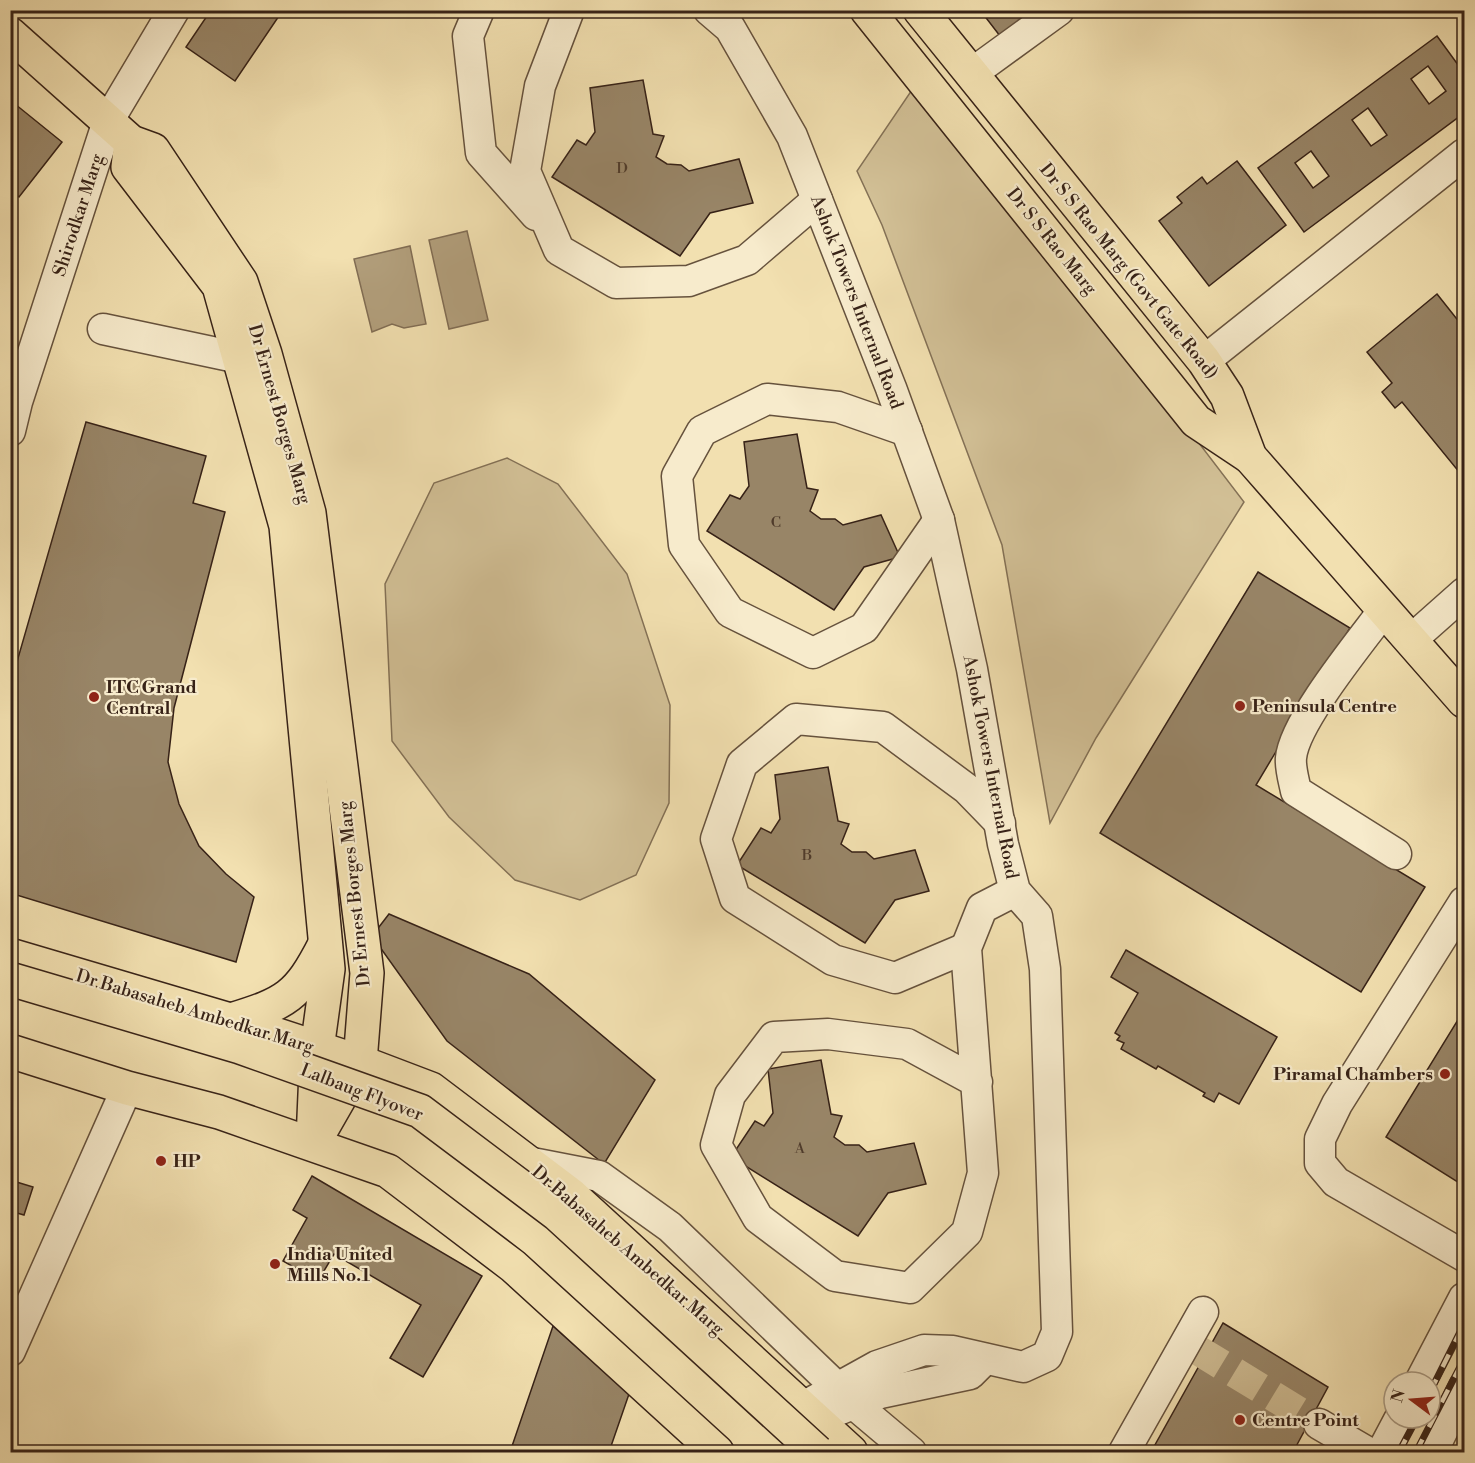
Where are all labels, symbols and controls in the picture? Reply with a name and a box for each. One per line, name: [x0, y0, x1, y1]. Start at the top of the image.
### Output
street label: Shirodkar Marg: [48, 150, 109, 279]
house number: D: [616, 159, 628, 178]
street label: Dr S S Rao Marg (Govt Gate Road): [1034, 159, 1223, 384]
street label: Dr S S Rao Marg: [1001, 183, 1102, 300]
street label: Ashok Towers Internal Road: [805, 191, 908, 413]
street label: Dr Ernest Borges Marg: [243, 322, 316, 507]
house number: C: [771, 513, 781, 532]
street label: Ashok Towers Internal Road: [957, 652, 1024, 882]
place label: ITC Grand Central: [106, 676, 197, 720]
marker: ITC Grand Central: [87, 690, 101, 704]
place label: Peninsula Centre: [1252, 695, 1397, 718]
marker: Peninsula Centre: [1233, 699, 1247, 713]
street label: Dr Ernest Borges Marg: [333, 800, 376, 988]
house number: B: [801, 846, 812, 865]
street label: Dr Babasaheb Ambedkar Marg: [73, 964, 317, 1059]
street label: Lalbaug Flyover: [297, 1058, 427, 1127]
place label: Piramal Chambers: [1273, 1063, 1433, 1086]
marker: Piramal Chambers: [1438, 1067, 1452, 1081]
house number: A: [794, 1139, 806, 1158]
place label: HP: [173, 1150, 201, 1173]
marker: HP: [154, 1154, 168, 1168]
street label: Dr Babasaheb Ambedkar Marg: [527, 1160, 729, 1341]
place label: India United Mills No.1: [287, 1243, 393, 1287]
marker: India United Mills No.1: [268, 1257, 282, 1271]
north arrow: [1382, 1370, 1442, 1430]
text: N: [1387, 1387, 1410, 1405]
place label: Centre Point: [1252, 1409, 1359, 1432]
marker: Centre Point: [1233, 1413, 1247, 1427]

